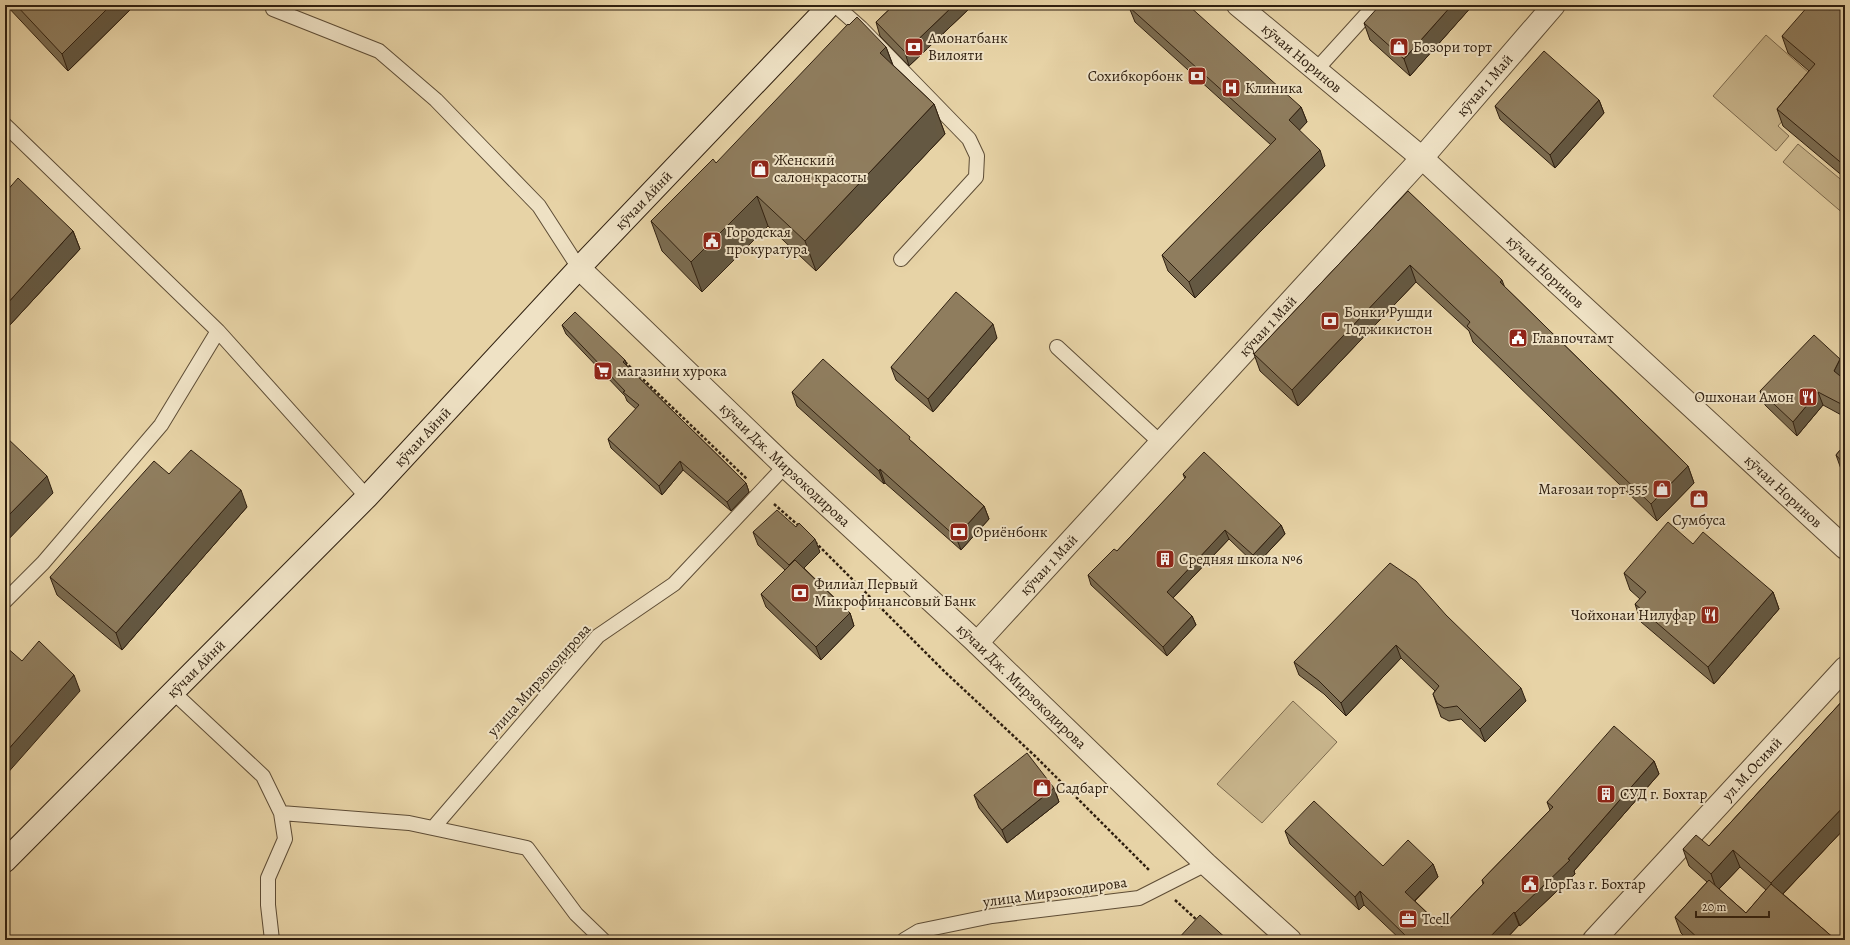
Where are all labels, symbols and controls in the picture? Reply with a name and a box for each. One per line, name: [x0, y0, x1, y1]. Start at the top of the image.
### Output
street label: кӯчаи Норинов: [1257, 19, 1346, 97]
place label: Амонатбанк Вилояти: [927, 28, 1008, 65]
bank icon: Амонатбанк Вилояти: [903, 36, 925, 58]
shop icon: Бозори торт: [1388, 36, 1410, 58]
place label: Бозори торт: [1413, 37, 1492, 57]
street label: кӯчаи 1 Май: [1452, 50, 1517, 121]
bank icon: Сохибкорбонк: [1186, 65, 1208, 87]
place label: Сохибкорбонк: [1088, 66, 1183, 86]
hospital icon: Клиника: [1220, 77, 1242, 99]
place label: Клиника: [1245, 78, 1303, 98]
place label: Женский салон красоты: [774, 150, 867, 187]
shop icon: Женский салон красоты: [749, 158, 771, 180]
street label: кӯчаи Айнӣ: [610, 166, 677, 234]
place label: Городская прокуратура: [726, 222, 808, 259]
public building icon: Городская прокуратура: [701, 230, 723, 252]
street label: кӯчаи Норинов: [1502, 231, 1589, 313]
street label: кӯчаи 1 Май: [1234, 291, 1301, 361]
place label: Бонки Рушди Тоджикистон: [1344, 302, 1433, 339]
bank icon: Бонки Рушди Тоджикистон: [1319, 310, 1341, 332]
public building icon: Главпочтамт: [1507, 327, 1529, 349]
place label: Главпочтамт: [1532, 328, 1614, 348]
supermarket icon: магазини хурока: [592, 360, 614, 382]
place label: магазини хурока: [617, 361, 727, 381]
restaurant icon: Ошхонаи Амон: [1797, 386, 1819, 408]
place label: Ошхонаи Амон: [1694, 387, 1794, 407]
street label: кӯчаи Дж. Мирзокодирова: [715, 398, 855, 531]
street label: кӯчаи Айнӣ: [390, 403, 456, 472]
street label: кӯчаи Норинов: [1740, 450, 1827, 532]
shop icon: Мағозаи торт 555: [1651, 478, 1673, 500]
place label: Мағозаи торт 555: [1538, 479, 1648, 499]
shop icon: Сумбуса: [1688, 488, 1710, 510]
place label: Сумбуса: [1672, 510, 1726, 530]
bank icon: Ориёнбонк: [948, 521, 970, 543]
place label: Ориёнбонк: [973, 522, 1048, 542]
street label: кӯчаи 1 Май: [1015, 530, 1082, 600]
building icon: Средняя школа №6: [1154, 548, 1176, 570]
place label: Средняя школа №6: [1179, 549, 1303, 569]
place label: Филиал Первый Микрофинансовый Банк: [814, 574, 976, 611]
bank icon: Филиал Первый Микрофинансовый Банк: [789, 582, 811, 604]
restaurant icon: Чойхонаи Нилуфар: [1699, 604, 1721, 626]
place label: Чойхонаи Нилуфар: [1571, 605, 1696, 625]
street label: улица Мирзокодирова: [482, 619, 595, 741]
street label: кӯчаи Дж. Мирзокодирова: [952, 619, 1091, 753]
street label: кӯчаи Айнӣ: [162, 635, 230, 703]
street label: ул.М.Осимй: [1717, 732, 1787, 806]
shop icon: Садбарг: [1031, 777, 1053, 799]
place label: Садбарг: [1056, 778, 1109, 798]
building icon: СУД г. Бохтар: [1595, 783, 1617, 805]
place label: СУД г. Бохтар: [1620, 784, 1707, 804]
street label: улица Мирзокодирова: [981, 872, 1128, 912]
public building icon: ГорГаз г. Бохтар: [1519, 873, 1541, 895]
place label: ГорГаз г. Бохтар: [1544, 874, 1646, 894]
scale bar: [1696, 893, 1769, 919]
text: 20 m: [1702, 899, 1726, 915]
office icon: Tcell: [1397, 908, 1419, 930]
place label: Tcell: [1422, 909, 1450, 929]

